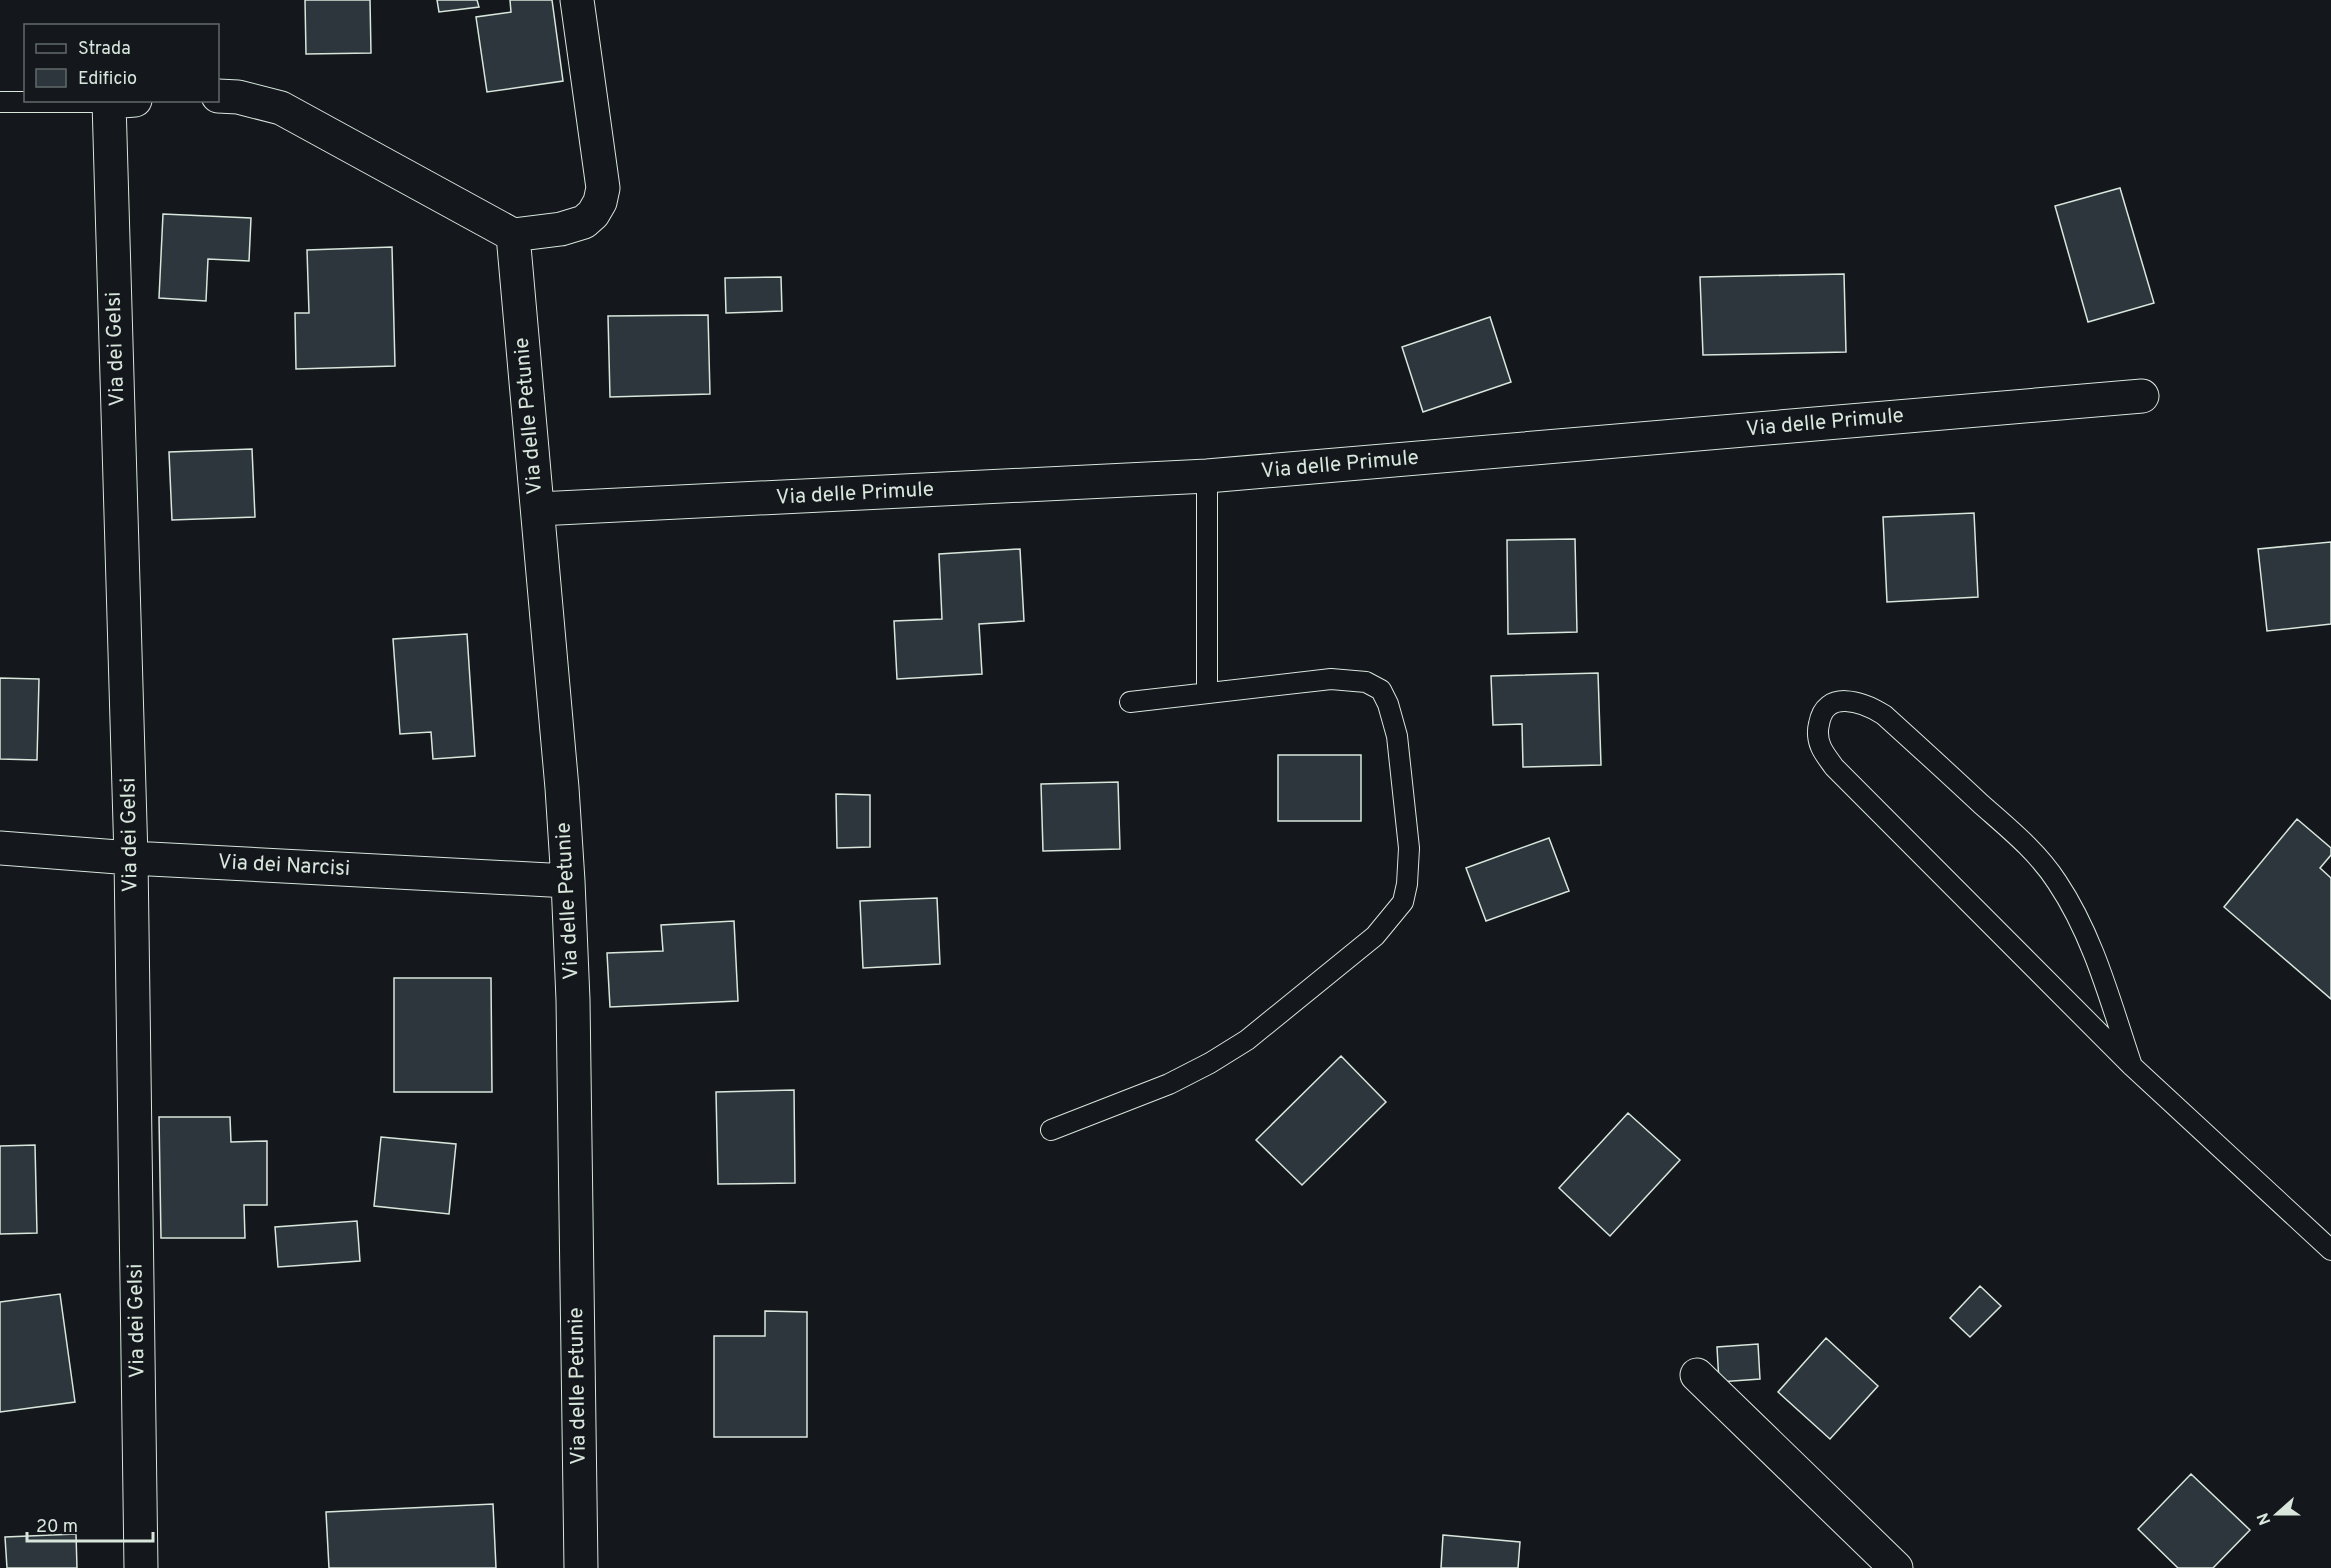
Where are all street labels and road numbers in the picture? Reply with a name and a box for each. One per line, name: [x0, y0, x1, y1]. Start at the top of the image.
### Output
street label: Via dei Gelsi: [101, 291, 131, 407]
street label: Via delle Petunie: [509, 336, 549, 496]
street label: Via delle Primule: [1745, 403, 1905, 443]
street label: Via delle Primule: [1260, 445, 1420, 485]
street label: Via delle Primule: [775, 476, 935, 512]
street label: Via dei Gelsi: [116, 777, 144, 893]
street label: Via delle Petunie: [550, 822, 586, 980]
street label: Via dei Narcisi: [217, 849, 351, 883]
street label: Via dei Gelsi: [123, 1263, 151, 1379]
street label: Via delle Petunie: [563, 1307, 593, 1465]

